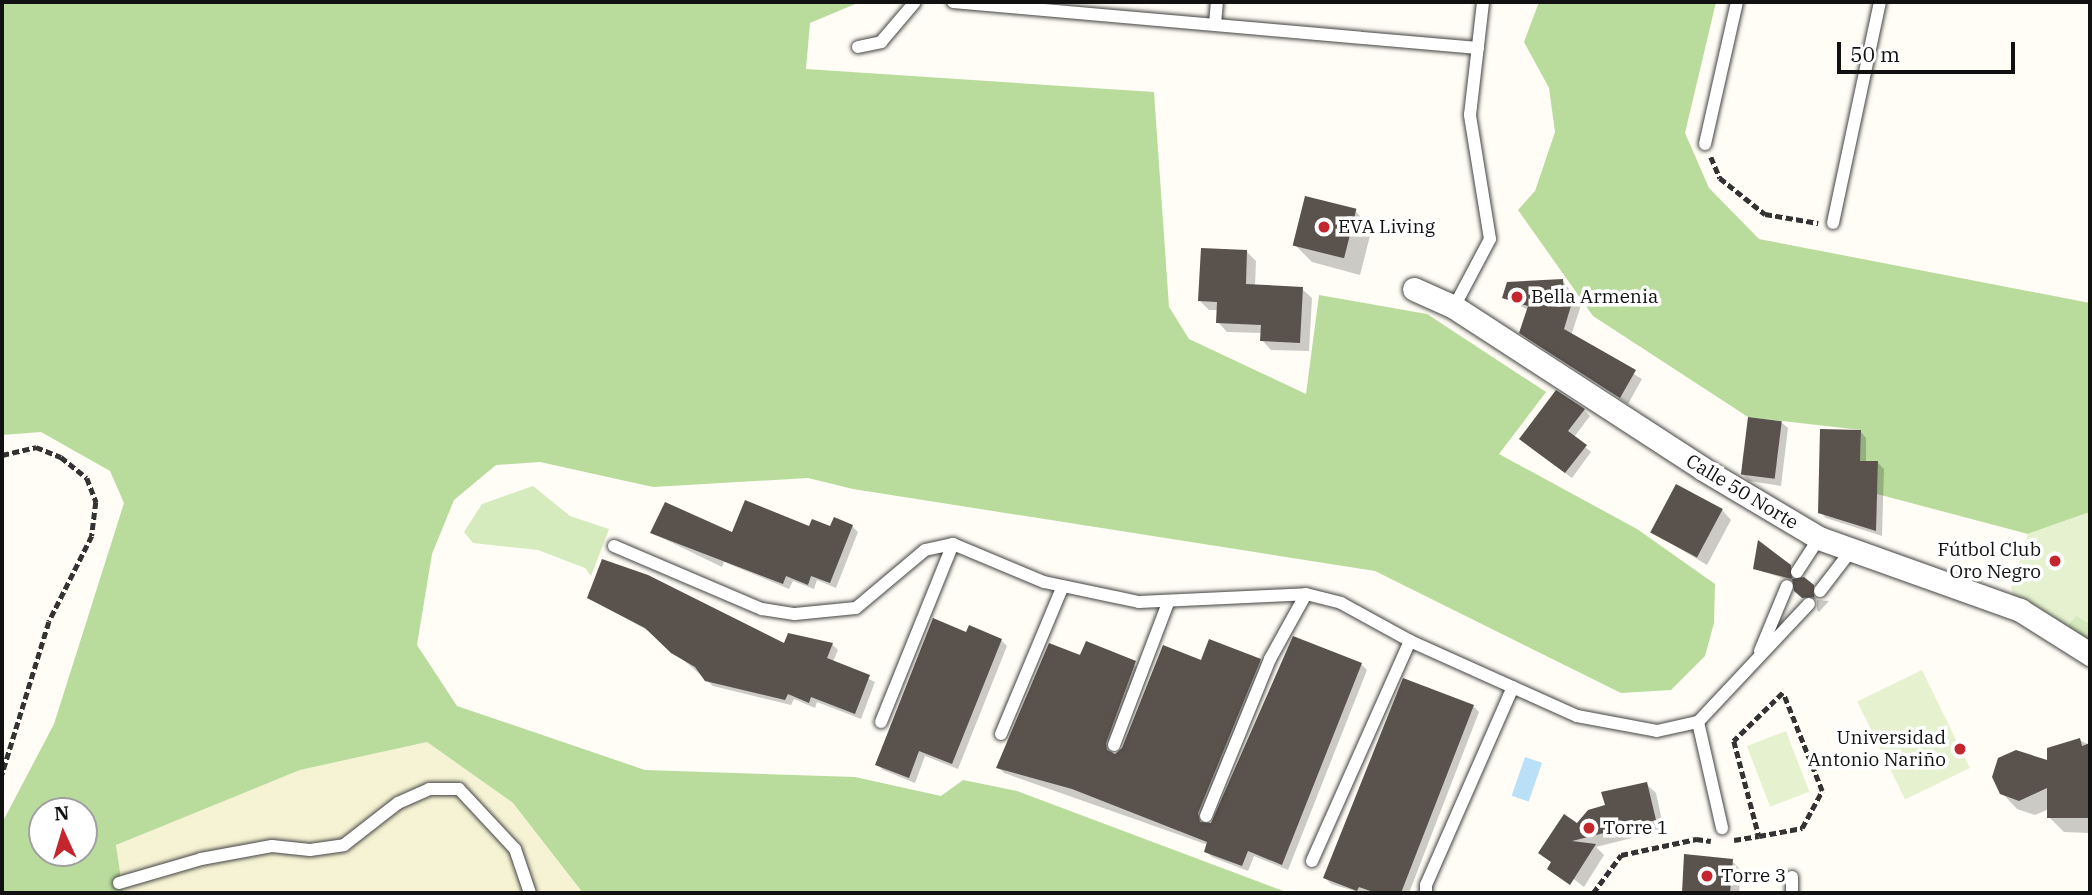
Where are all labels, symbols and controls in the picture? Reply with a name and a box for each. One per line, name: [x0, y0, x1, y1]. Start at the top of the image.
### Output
scale bar: [1840, 28, 2018, 72]
text: 50 m: [1850, 40, 1900, 68]
place label: EVA Living: [1338, 216, 1435, 238]
marker: EVA Living: [1316, 219, 1332, 235]
place label: Bella Armenia: [1531, 286, 1658, 308]
marker: Bella Armenia: [1509, 289, 1525, 305]
street label: Calle 50 Norte: [1682, 450, 1802, 534]
place label: Fútbol Club Oro Negro: [1938, 539, 2041, 583]
marker: Fútbol Club Oro Negro: [2047, 553, 2063, 569]
place label: Universidad Antonio Nariño: [1808, 727, 1946, 771]
marker: Universidad Antonio Nariño: [1952, 741, 1968, 757]
north arrow: [28, 797, 98, 867]
text: N: [53, 801, 70, 826]
place label: Torre 1: [1603, 817, 1668, 839]
marker: Torre 1: [1581, 820, 1597, 836]
place label: Torre 3: [1721, 865, 1786, 887]
marker: Torre 3: [1699, 868, 1715, 884]

